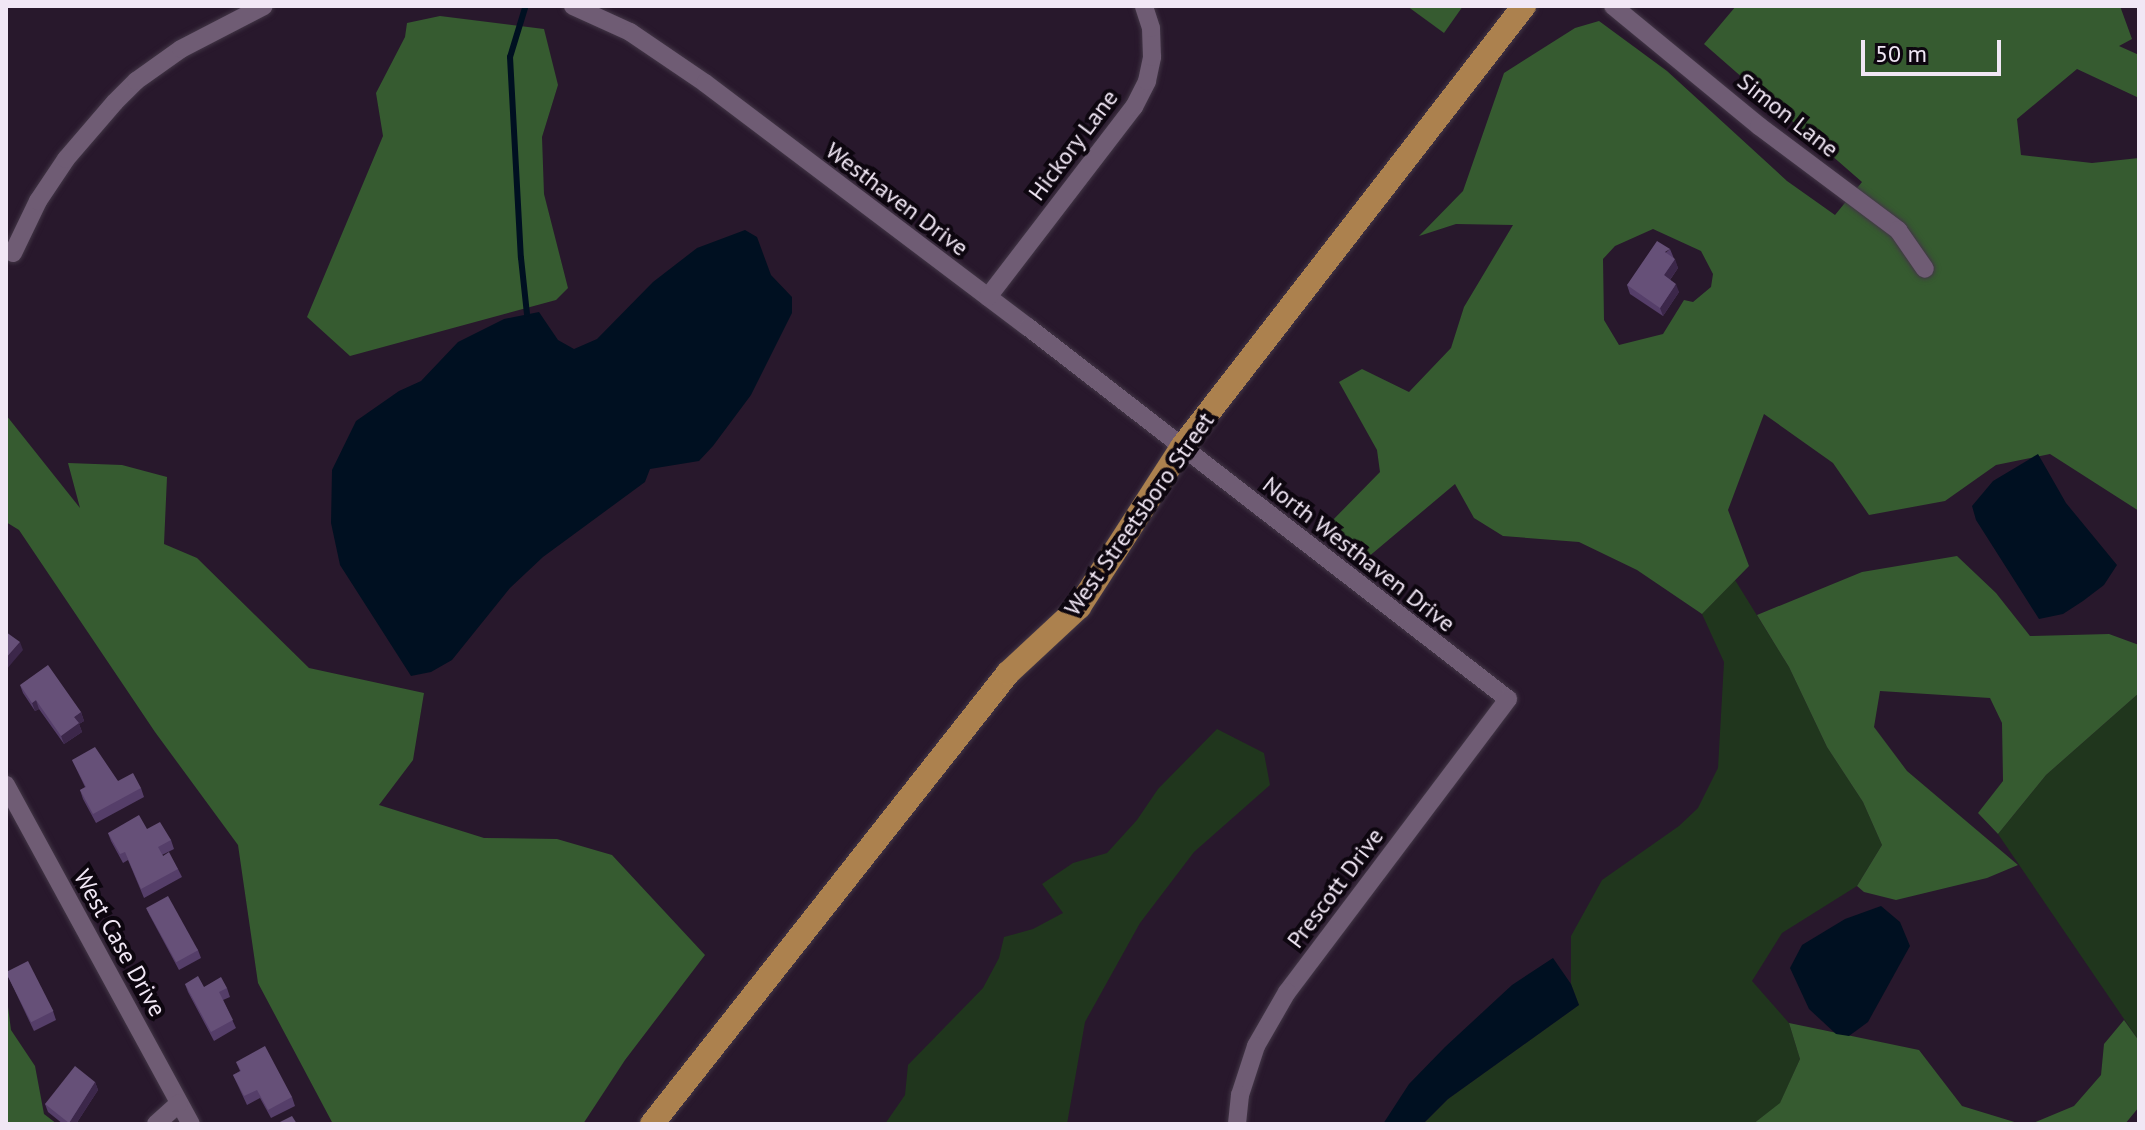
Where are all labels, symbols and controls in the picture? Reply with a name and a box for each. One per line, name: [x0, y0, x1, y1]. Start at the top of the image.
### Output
scale bar: [1865, 24, 2005, 74]
text: 50 m: [1875, 38, 1927, 69]
street label: Simon Lane: [1732, 67, 1844, 163]
street label: Hickory Lane: [1022, 83, 1124, 207]
street label: Westhaven Drive: [820, 136, 974, 262]
street label: West Streetsboro Street: [1058, 407, 1220, 621]
street label: North Westhaven Drive: [1257, 470, 1461, 638]
street label: Prescott Drive: [1281, 822, 1389, 954]
street label: West Case Drive: [68, 865, 172, 1021]

